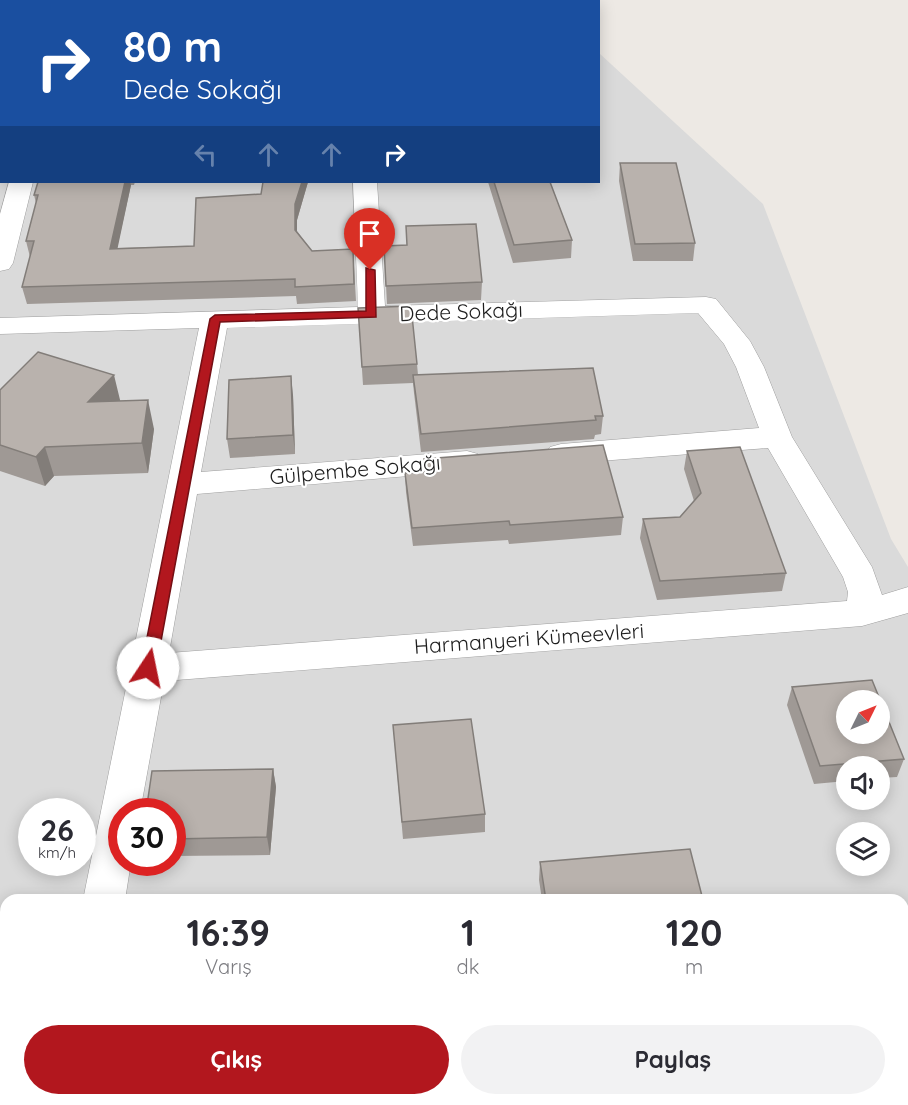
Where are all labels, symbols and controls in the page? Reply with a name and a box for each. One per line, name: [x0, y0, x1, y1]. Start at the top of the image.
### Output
text: 80 m: [123, 20, 222, 73]
icon: right: [24, 24, 102, 102]
text: Dede Sokağı: [123, 72, 282, 106]
icon: left: [189, 138, 222, 171]
icon: ahead: [252, 138, 285, 171]
icon: ahead: [315, 138, 348, 171]
icon: right: [378, 138, 411, 171]
pin: [344, 208, 395, 270]
icon: arrive: [353, 217, 386, 250]
street label: Dede Sokağı: [399, 296, 523, 326]
street label: Gülpembe Sokağı: [268, 449, 441, 489]
street label: Harmanyeri Kümeevleri: [413, 617, 645, 659]
position arrow: [116, 636, 180, 700]
north arrow: [836, 690, 890, 744]
map controls: [836, 690, 890, 876]
button: sound: [836, 756, 890, 810]
speed limit sign: 30: [108, 798, 186, 876]
text: 26: [40, 811, 74, 849]
button: layers: [836, 822, 890, 876]
text: km/h: [38, 843, 76, 862]
text: 16:39: [187, 910, 270, 955]
text: 1: [461, 910, 475, 955]
text: 120: [666, 910, 722, 955]
text: Varış: [205, 954, 252, 979]
text: dk: [457, 954, 479, 979]
text: m: [685, 954, 703, 979]
button: Çıkış: [24, 1025, 449, 1094]
button: Paylaş: [461, 1025, 885, 1094]

